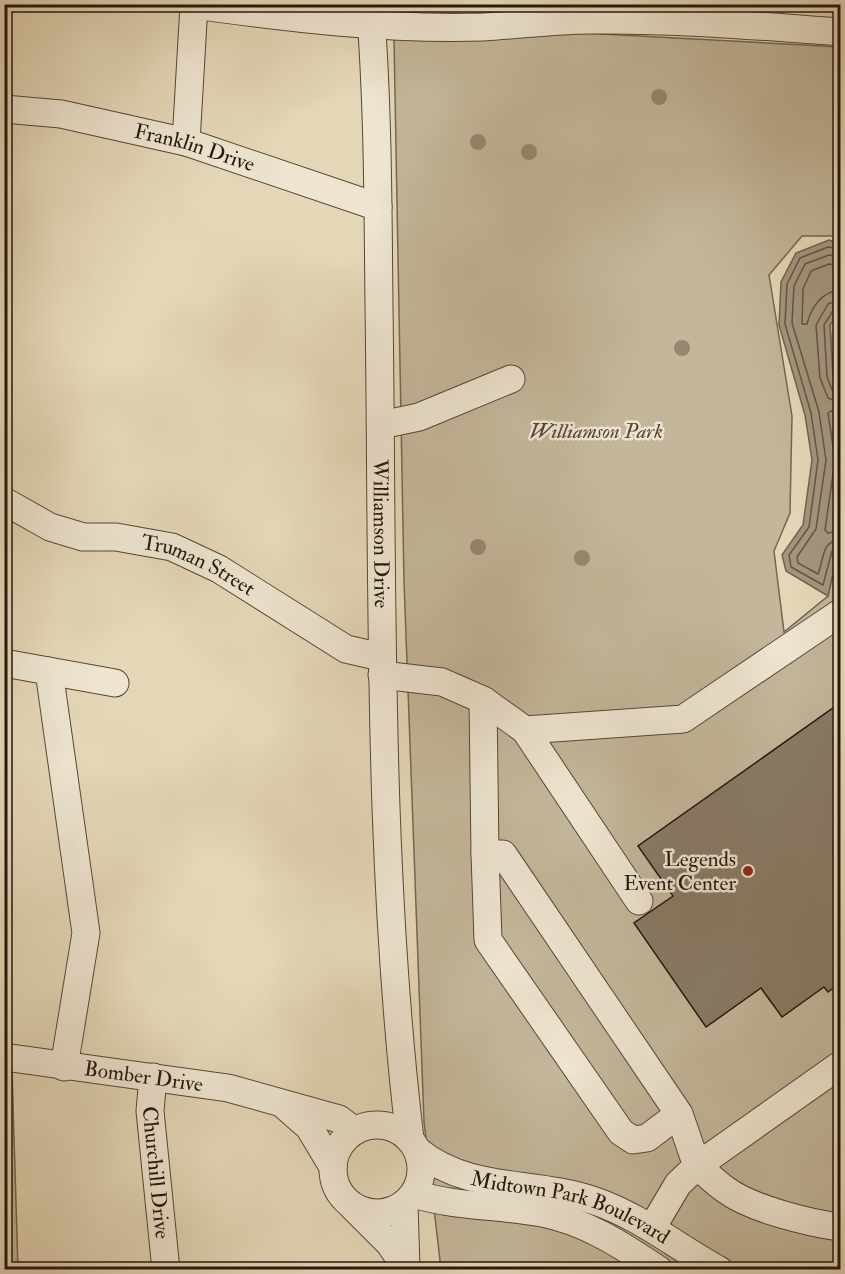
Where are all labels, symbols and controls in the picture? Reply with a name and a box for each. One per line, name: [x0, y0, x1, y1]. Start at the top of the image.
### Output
street label: Franklin Drive: [132, 117, 259, 178]
park label: Williamson Park: [529, 418, 663, 445]
street label: Williamson Drive: [367, 458, 395, 609]
street label: Truman Street: [139, 528, 260, 602]
place label: Legends Event Center: [623, 846, 736, 897]
marker: Legends Event Center: [741, 864, 755, 878]
street label: Bomber Drive: [83, 1055, 205, 1098]
street label: Churchill Drive: [136, 1105, 176, 1240]
street label: Midtown Park Boulevard: [468, 1164, 676, 1250]

